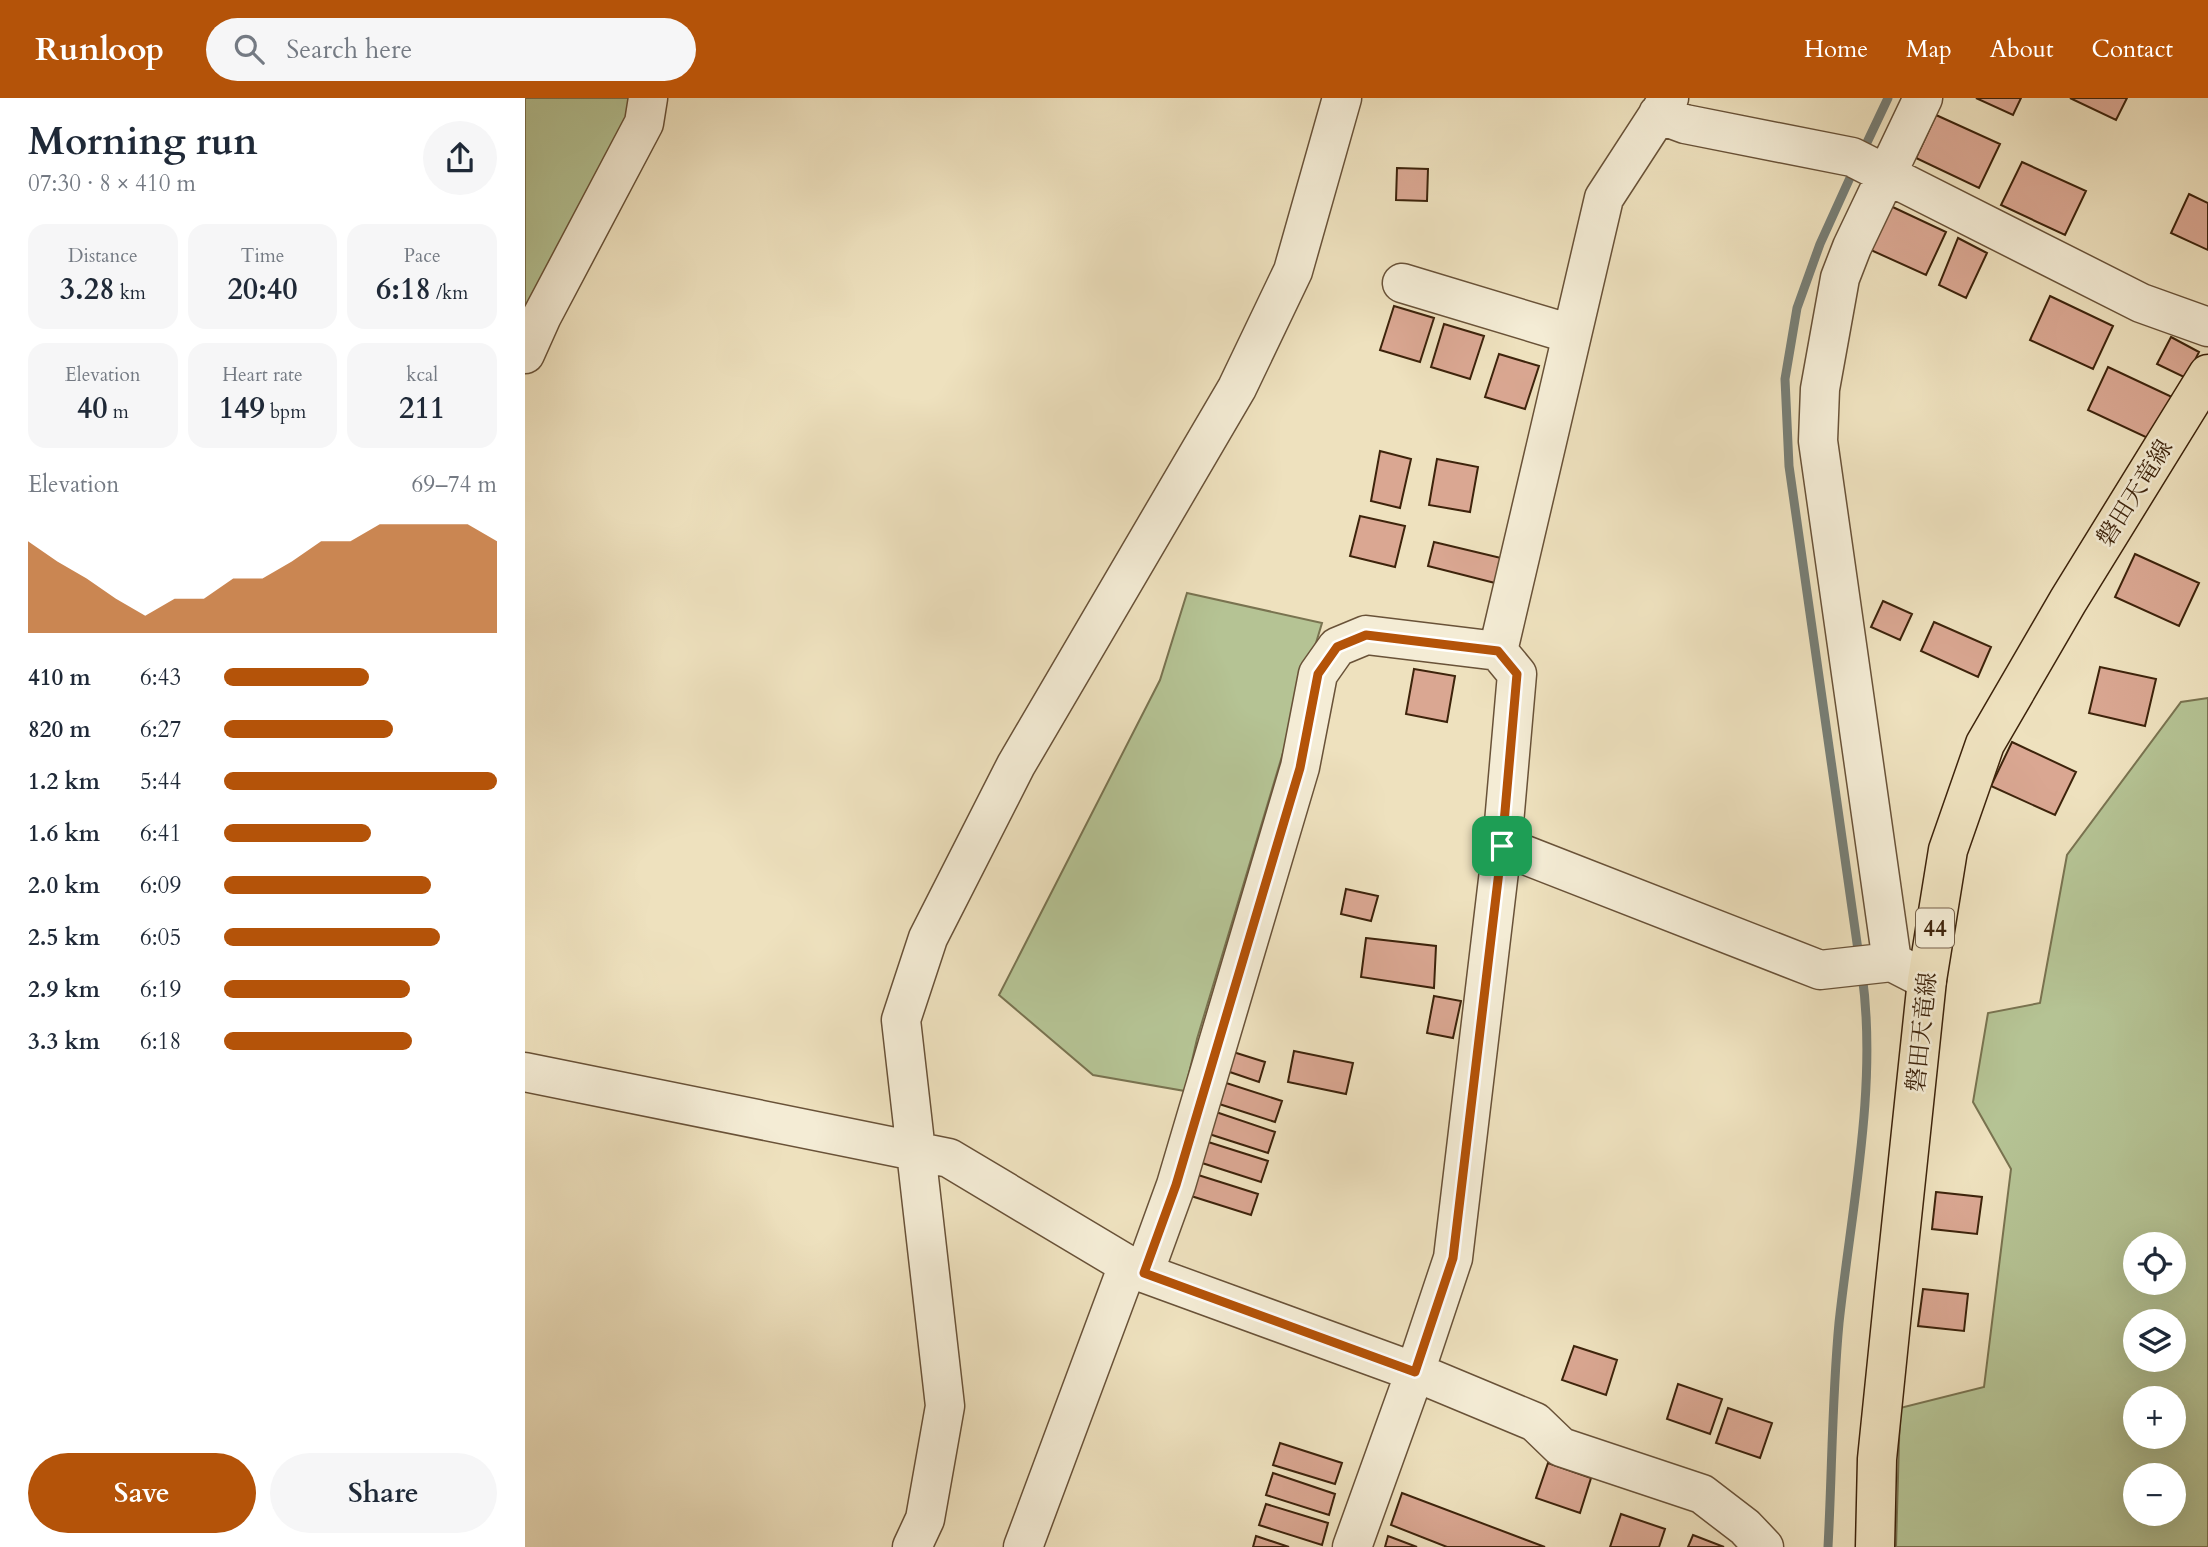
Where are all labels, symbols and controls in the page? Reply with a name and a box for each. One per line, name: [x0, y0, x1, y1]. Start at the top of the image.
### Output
search box: [206, 18, 696, 81]
text: Runloop: [35, 27, 164, 72]
icon: search: [230, 30, 268, 68]
text: Search here: [286, 32, 412, 67]
text: Home: [1804, 33, 1868, 66]
text: Map: [1906, 33, 1952, 66]
text: About: [1990, 33, 2054, 66]
text: Contact: [2092, 33, 2173, 66]
text: Morning run: [28, 116, 258, 168]
button: share: [423, 121, 497, 195]
text: 07:30 · 8 × 410 m: [28, 168, 196, 199]
text: Distance: [68, 243, 138, 269]
text: Time: [241, 243, 284, 269]
text: Pace: [404, 243, 441, 269]
text: 3.28: [60, 269, 115, 310]
text: 20:40: [227, 269, 298, 310]
text: 6:18: [376, 269, 431, 310]
text: km: [115, 280, 146, 306]
text: /km: [431, 280, 468, 306]
text: Elevation: [65, 362, 141, 388]
text: Heart rate: [222, 362, 303, 388]
text: kcal: [406, 362, 438, 388]
text: 40: [77, 388, 108, 429]
text: 149: [219, 388, 265, 429]
text: 211: [399, 388, 445, 429]
text: m: [108, 399, 129, 425]
text: bpm: [265, 399, 306, 425]
street label: 磐田天竜線: [2089, 433, 2181, 553]
text: Elevation: [28, 469, 119, 500]
text: 69–74 m: [412, 469, 497, 500]
text: 410 m: [28, 662, 91, 693]
text: 6:43: [140, 662, 181, 693]
text: 820 m: [28, 714, 91, 745]
text: 6:27: [140, 714, 181, 745]
text: 1.2 km: [28, 766, 100, 797]
text: 5:44: [140, 766, 181, 797]
pin: [1472, 816, 1532, 876]
text: 1.6 km: [28, 818, 100, 849]
text: 6:41: [140, 818, 181, 849]
icon: arrive: [1483, 827, 1521, 865]
text: 2.0 km: [28, 870, 100, 901]
text: 6:09: [140, 870, 181, 901]
road number: 44: [1916, 908, 1954, 948]
text: 2.5 km: [28, 922, 100, 953]
text: 6:05: [140, 922, 181, 953]
street label: 磐田天竜線: [1899, 971, 1945, 1093]
text: 2.9 km: [28, 974, 100, 1005]
text: 6:19: [140, 974, 181, 1005]
text: 3.3 km: [28, 1026, 100, 1057]
text: 6:18: [140, 1026, 181, 1057]
map controls: [2123, 1232, 2186, 1526]
button: locate: [2123, 1232, 2186, 1295]
button: layers: [2123, 1309, 2186, 1372]
button: +: [2123, 1386, 2186, 1449]
button: Save: [28, 1453, 256, 1533]
button: Share: [270, 1453, 497, 1533]
button: −: [2123, 1463, 2186, 1526]

